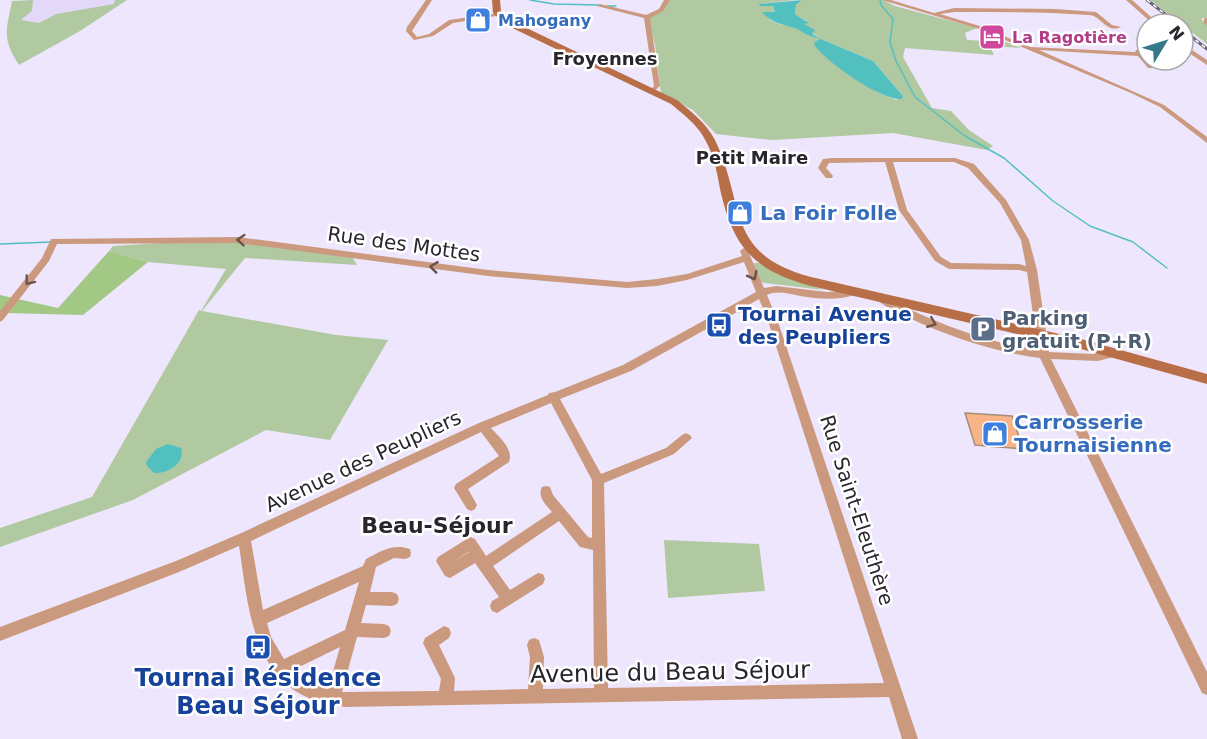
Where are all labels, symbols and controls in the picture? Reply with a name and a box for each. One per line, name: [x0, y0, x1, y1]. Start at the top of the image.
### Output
shop icon: Mahogany: [463, 5, 493, 35]
place label: Mahogany: [498, 11, 592, 30]
north arrow: [1135, 12, 1195, 72]
hotel icon: La Ragotière: [977, 22, 1007, 52]
text: N: [1165, 22, 1188, 44]
place label: La Ragotière: [1012, 28, 1127, 47]
district label: Froyennes: [553, 48, 657, 69]
district label: Petit Maire: [696, 147, 808, 168]
shop icon: La Foir Folle: [725, 198, 755, 228]
place label: La Foir Folle: [760, 201, 897, 225]
street label: Rue des Mottes: [326, 221, 482, 267]
one-way arrow: [237, 234, 246, 247]
one-way arrow: [430, 261, 439, 274]
one-way arrow: [746, 270, 757, 280]
one-way arrow: [25, 274, 36, 285]
place label: Tournai Avenue des Peupliers: [738, 302, 912, 349]
place label: Parking gratuit (P+R): [1002, 306, 1152, 353]
bus stop icon: Tournai Avenue des Peupliers: [704, 310, 734, 340]
parking icon: Parking gratuit (P+R): [968, 314, 998, 344]
one-way arrow: [926, 316, 937, 328]
street label: Avenue des Peupliers: [261, 405, 465, 517]
place label: Carrosserie Tournaisienne: [1014, 410, 1172, 457]
street label: Rue Saint-Eleuthère: [815, 412, 899, 608]
shop icon: Carrosserie Tournaisienne: [980, 419, 1010, 449]
district label: Beau-Séjour: [361, 513, 513, 538]
bus stop icon: Tournai Résidence Beau Séjour: [243, 632, 273, 662]
street label: Avenue du Beau Séjour: [530, 656, 810, 688]
place label: Tournai Résidence Beau Séjour: [135, 664, 381, 720]

